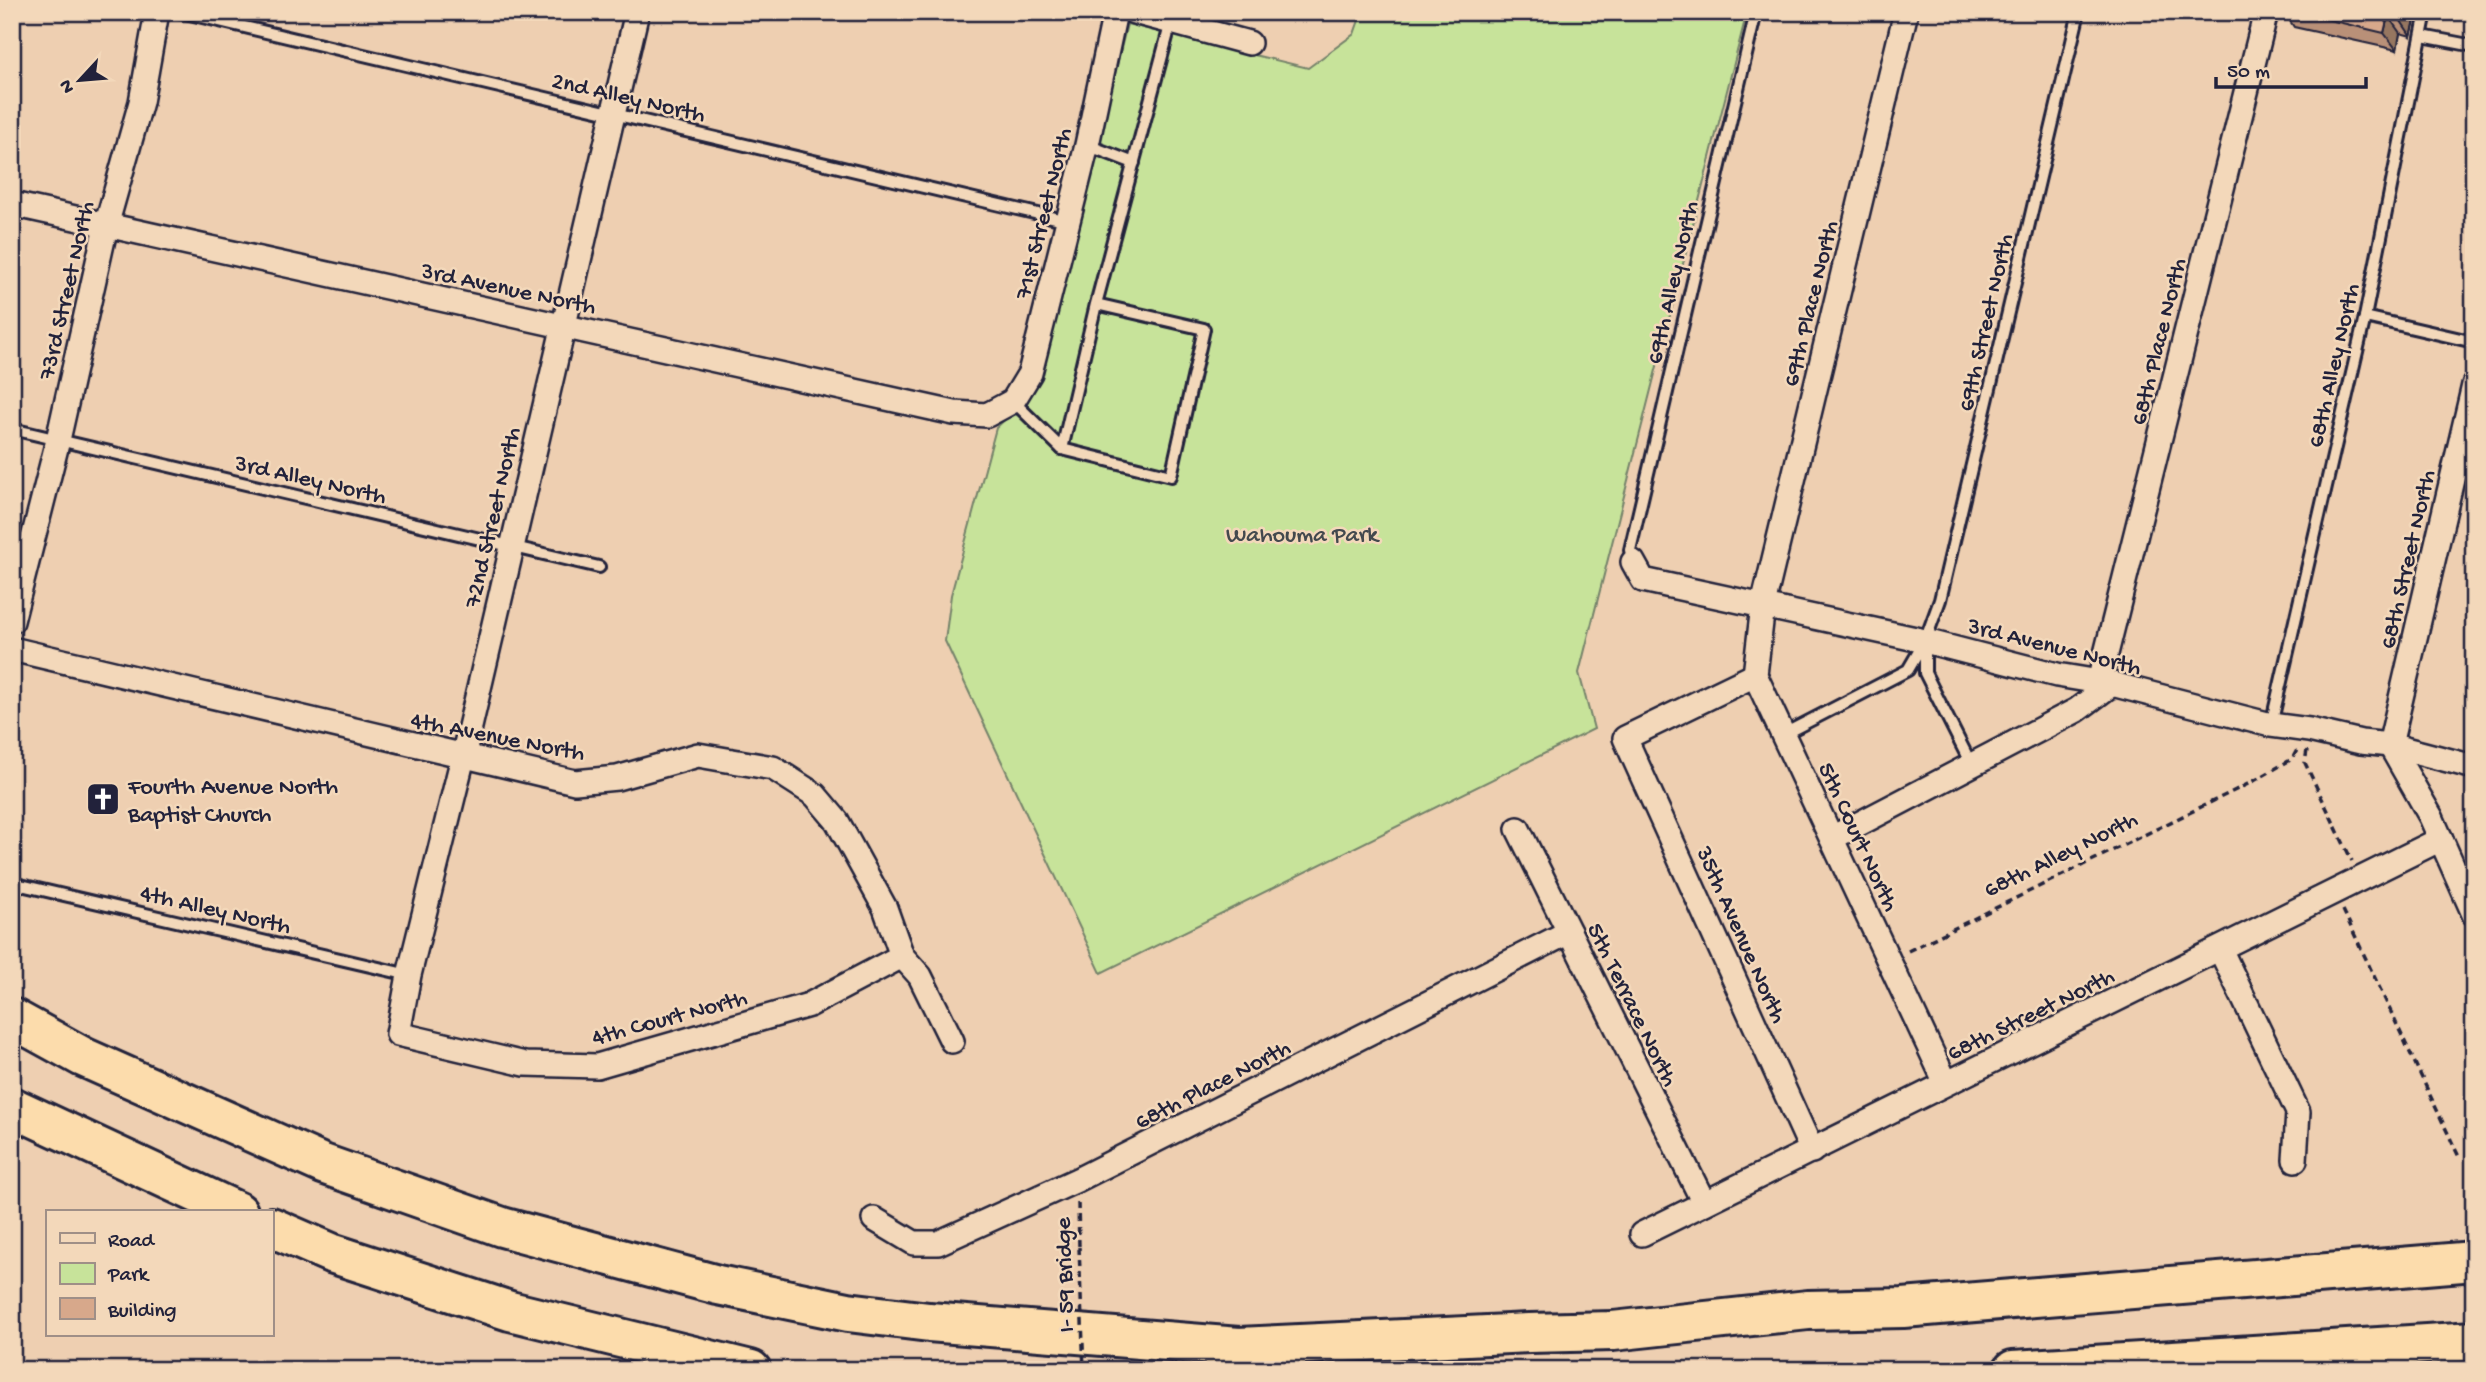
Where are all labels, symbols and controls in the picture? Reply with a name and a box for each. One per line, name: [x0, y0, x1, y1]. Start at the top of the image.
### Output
north arrow: [46, 46, 116, 116]
scale bar: [2216, 46, 2367, 90]
text: 50 m: [2227, 61, 2270, 86]
street label: 2nd Alley North: [549, 68, 708, 131]
text: N: [55, 75, 81, 97]
street label: 71st Street North: [1010, 125, 1081, 303]
street label: 69th Alley North: [1642, 198, 1707, 367]
street label: 73rd Street North: [34, 199, 103, 384]
street label: 69th Place North: [1778, 218, 1847, 390]
street label: 69th Street North: [1953, 231, 2022, 414]
street label: 68th Place North: [2126, 255, 2195, 428]
street label: 3rd Avenue North: [417, 258, 598, 323]
street label: 68th Alley North: [2302, 281, 2368, 451]
street label: 72nd Street North: [459, 425, 529, 612]
street label: 3rd Alley North: [231, 450, 389, 513]
street label: 68th Street North: [2375, 467, 2444, 652]
park label: Wahouma Park: [1226, 522, 1380, 551]
street label: 3rd Avenue North: [1963, 613, 2144, 684]
street label: 4th Avenue North: [408, 707, 587, 770]
street label: 5th Court North: [1810, 758, 1904, 917]
place label: Fourth Avenue North Baptist Church: [127, 774, 338, 831]
church icon: Fourth Avenue North Baptist Church: [84, 780, 122, 818]
street label: 68th Alley North: [1980, 806, 2143, 906]
street label: 35th Avenue North: [1687, 842, 1792, 1028]
street label: 4th Alley North: [137, 880, 293, 943]
street label: 5th Terrace North: [1579, 919, 1683, 1092]
street label: 68th Street North: [1943, 963, 2120, 1069]
street label: 4th Court North: [589, 985, 751, 1054]
street label: 68th Place North: [1131, 1034, 1296, 1138]
legend: [46, 1210, 273, 1336]
street label: I- 59 Bridge: [1050, 1216, 1083, 1333]
text: Road: [108, 1230, 156, 1255]
text: Park: [107, 1264, 151, 1289]
text: Building: [107, 1300, 177, 1325]

